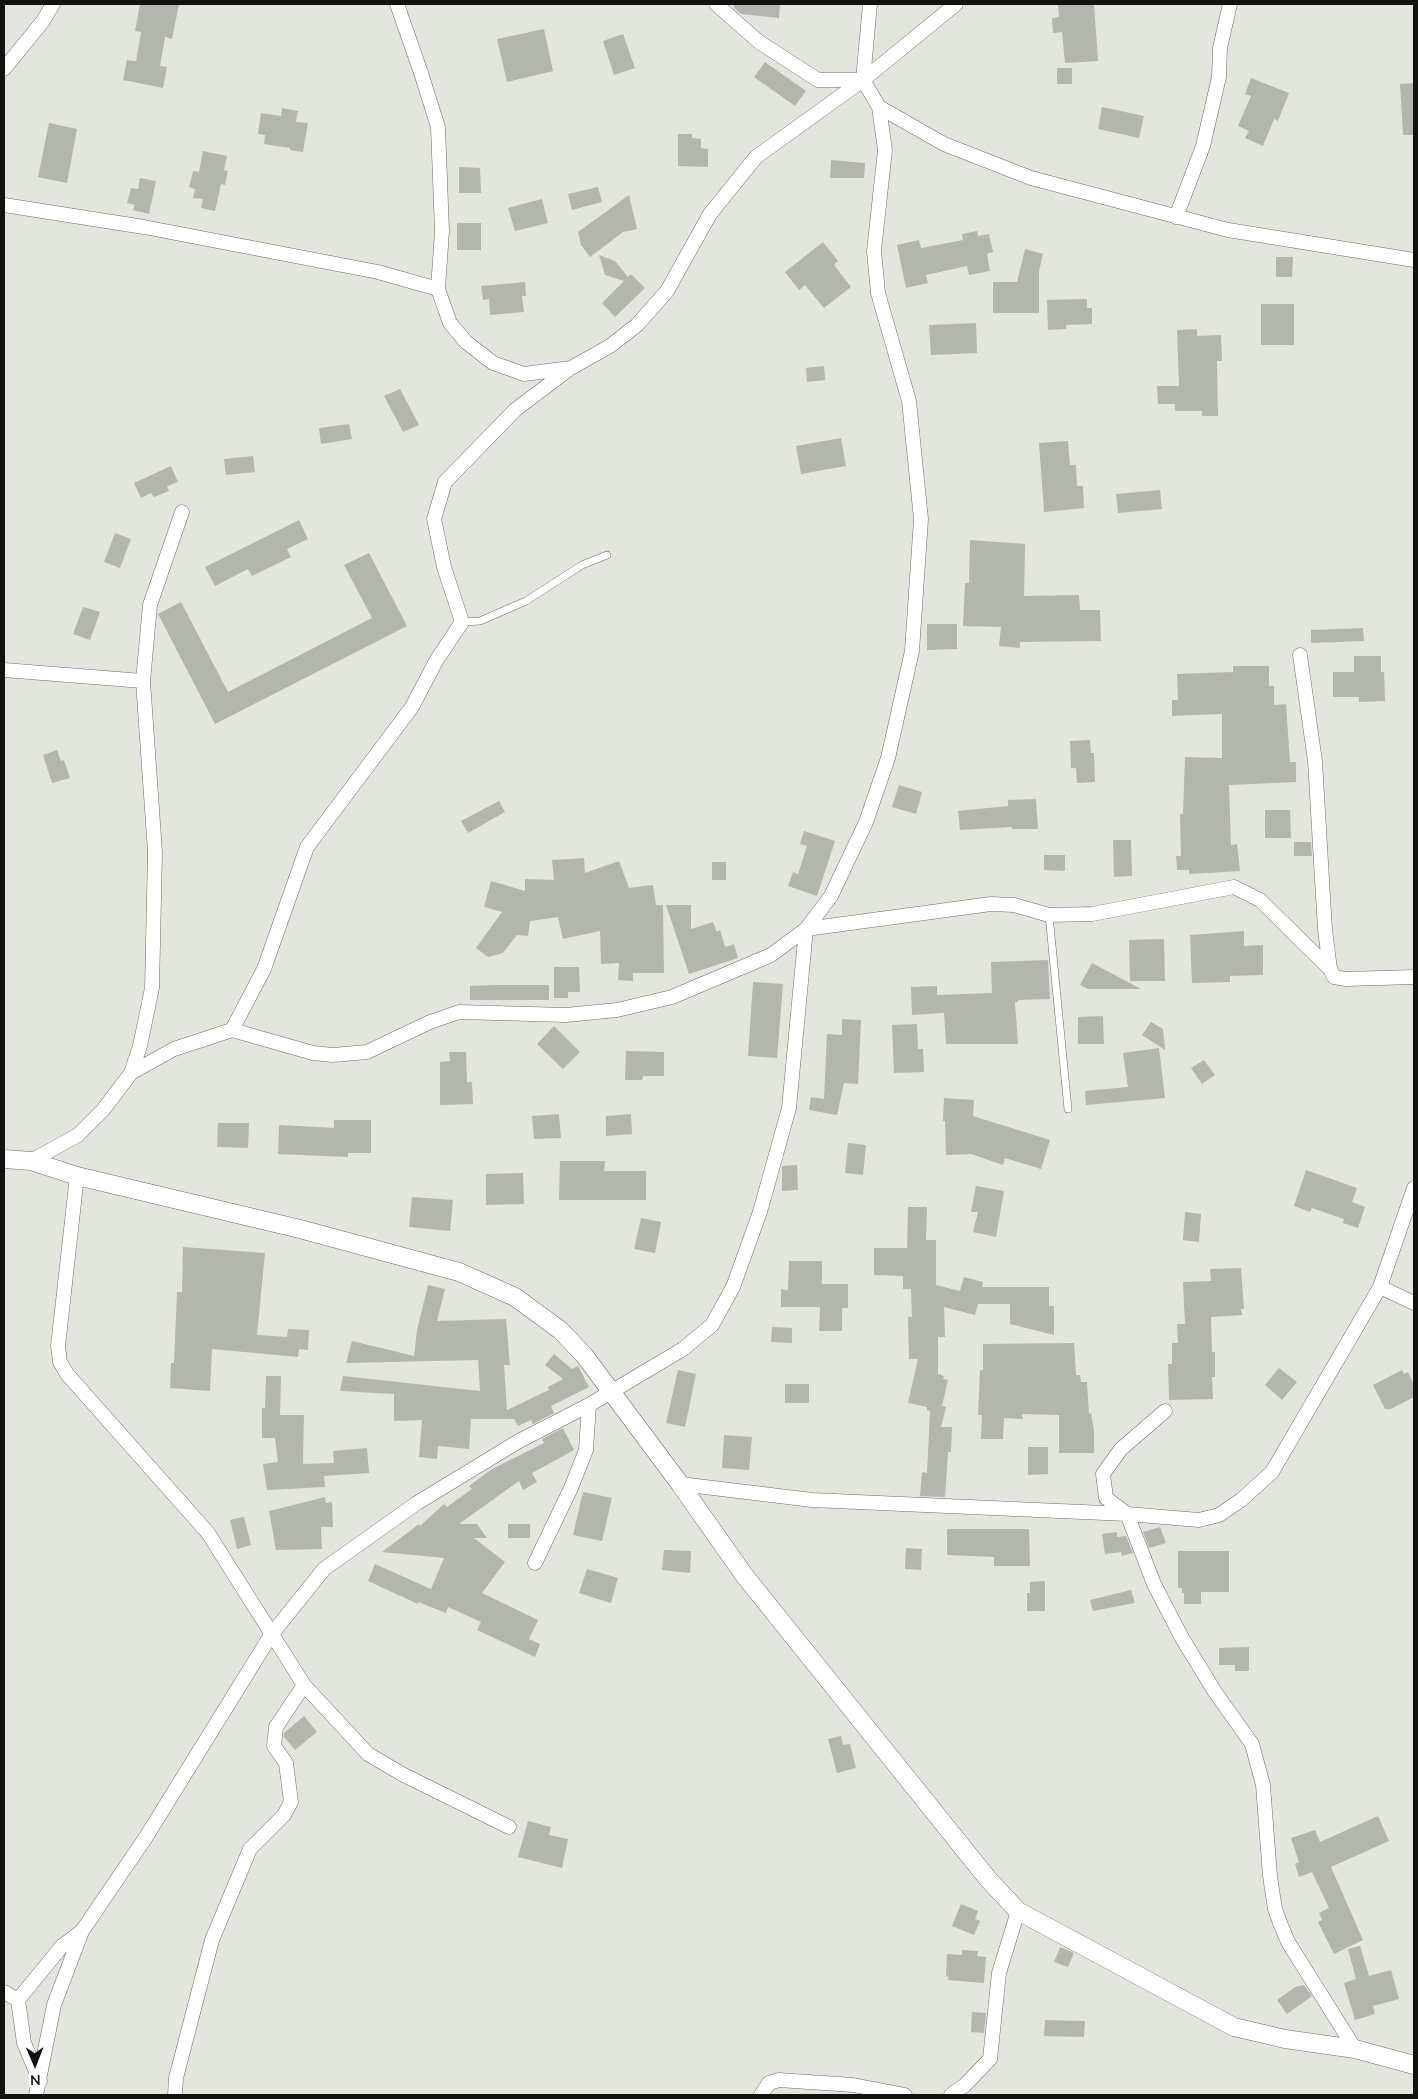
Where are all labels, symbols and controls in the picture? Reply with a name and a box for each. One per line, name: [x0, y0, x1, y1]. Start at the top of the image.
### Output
north arrow: [10, 2039, 60, 2089]
text: N: [30, 2070, 41, 2089]

